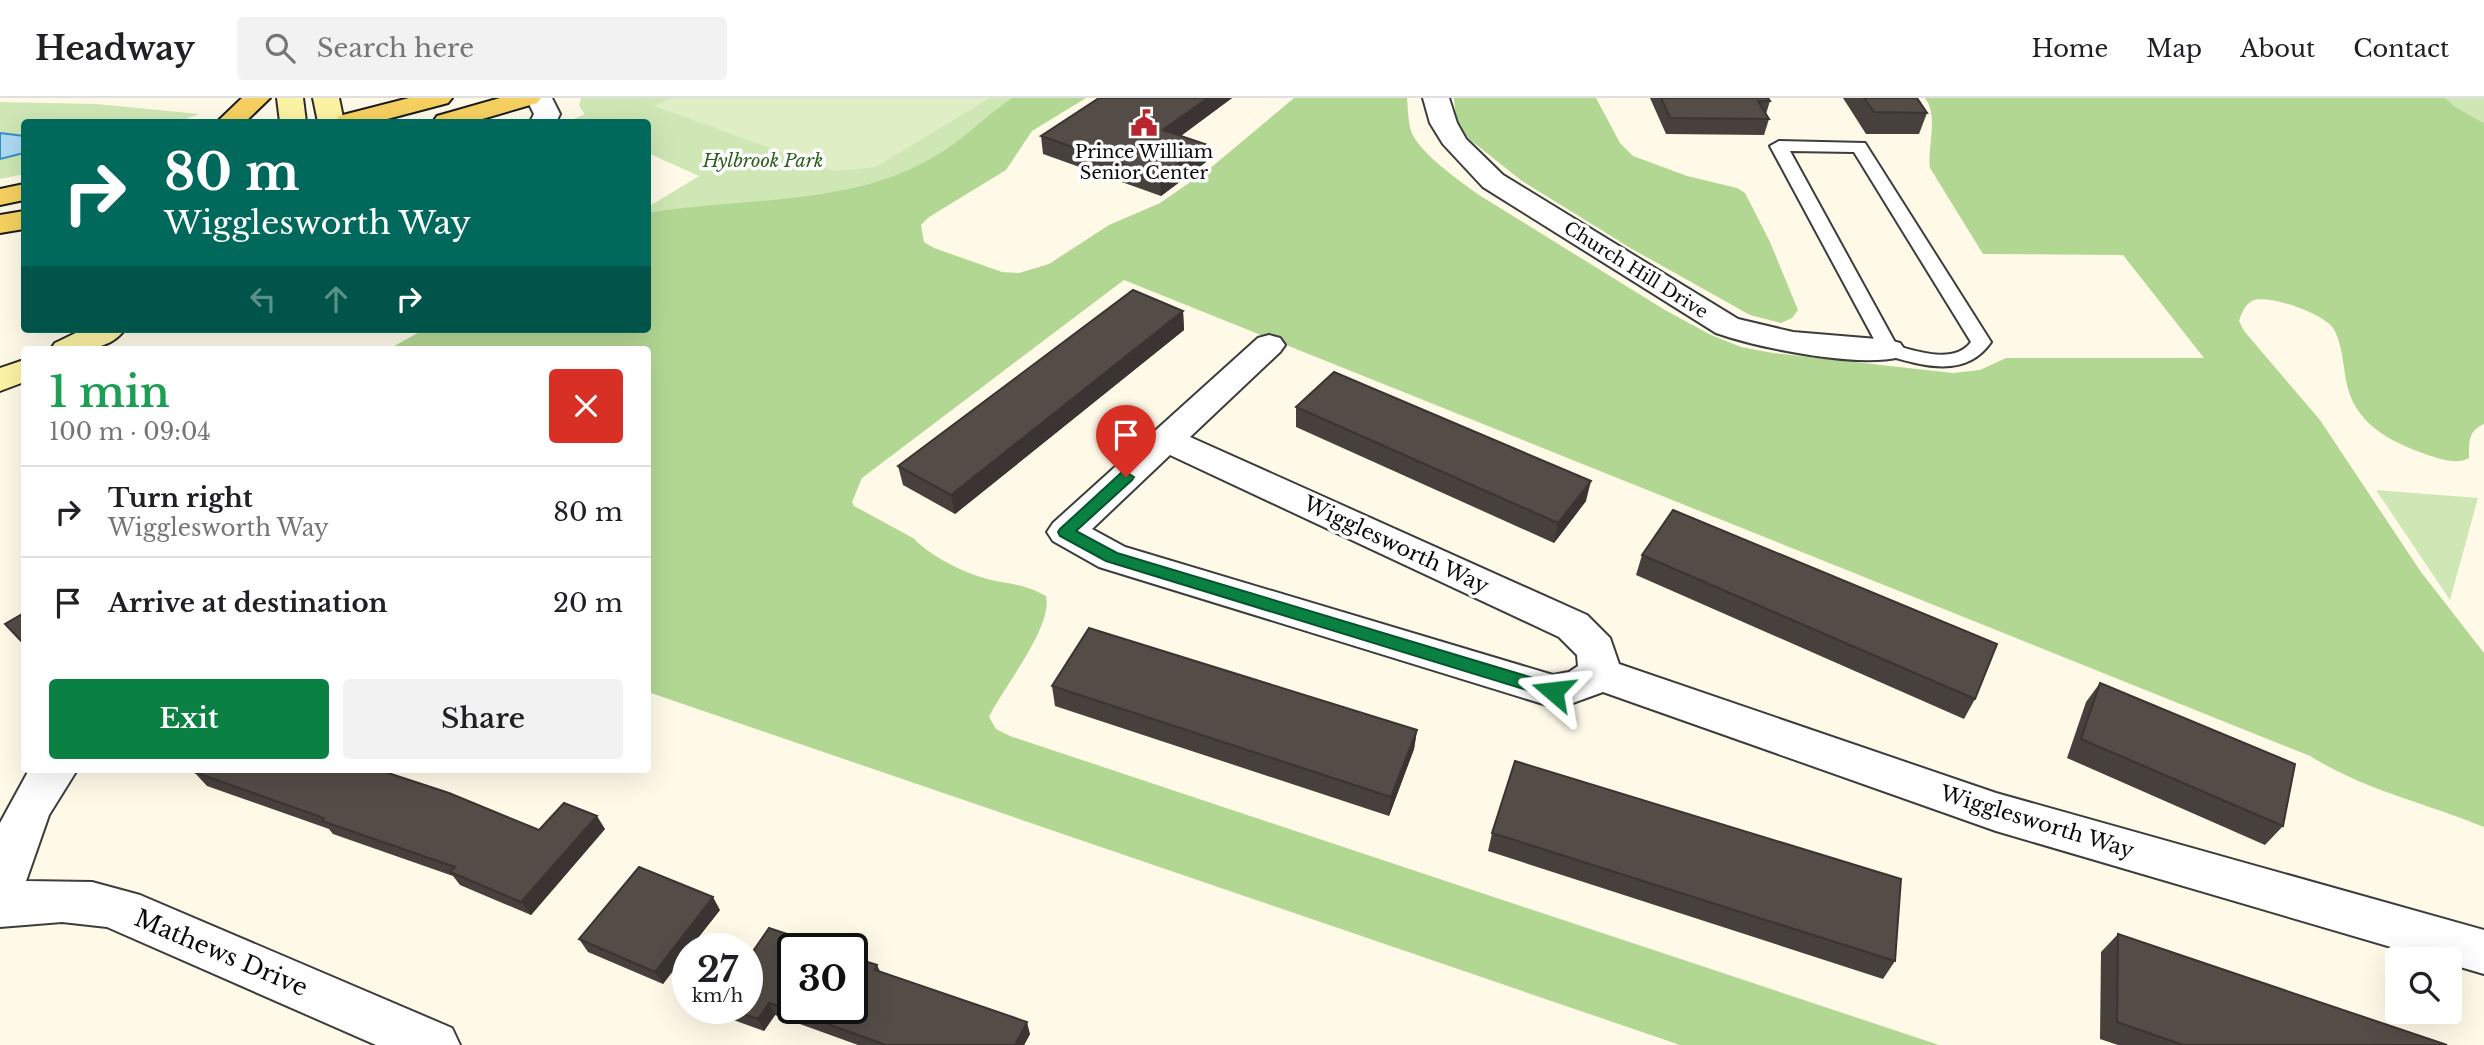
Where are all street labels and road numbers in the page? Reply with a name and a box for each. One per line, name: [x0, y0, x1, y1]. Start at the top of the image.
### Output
street label: Church Hill Drive: [1560, 217, 1712, 323]
street label: Wigglesworth Way: [1298, 490, 1493, 600]
street label: Wigglesworth Way: [1936, 780, 2138, 864]
street label: Mathews Drive: [130, 903, 312, 1002]

